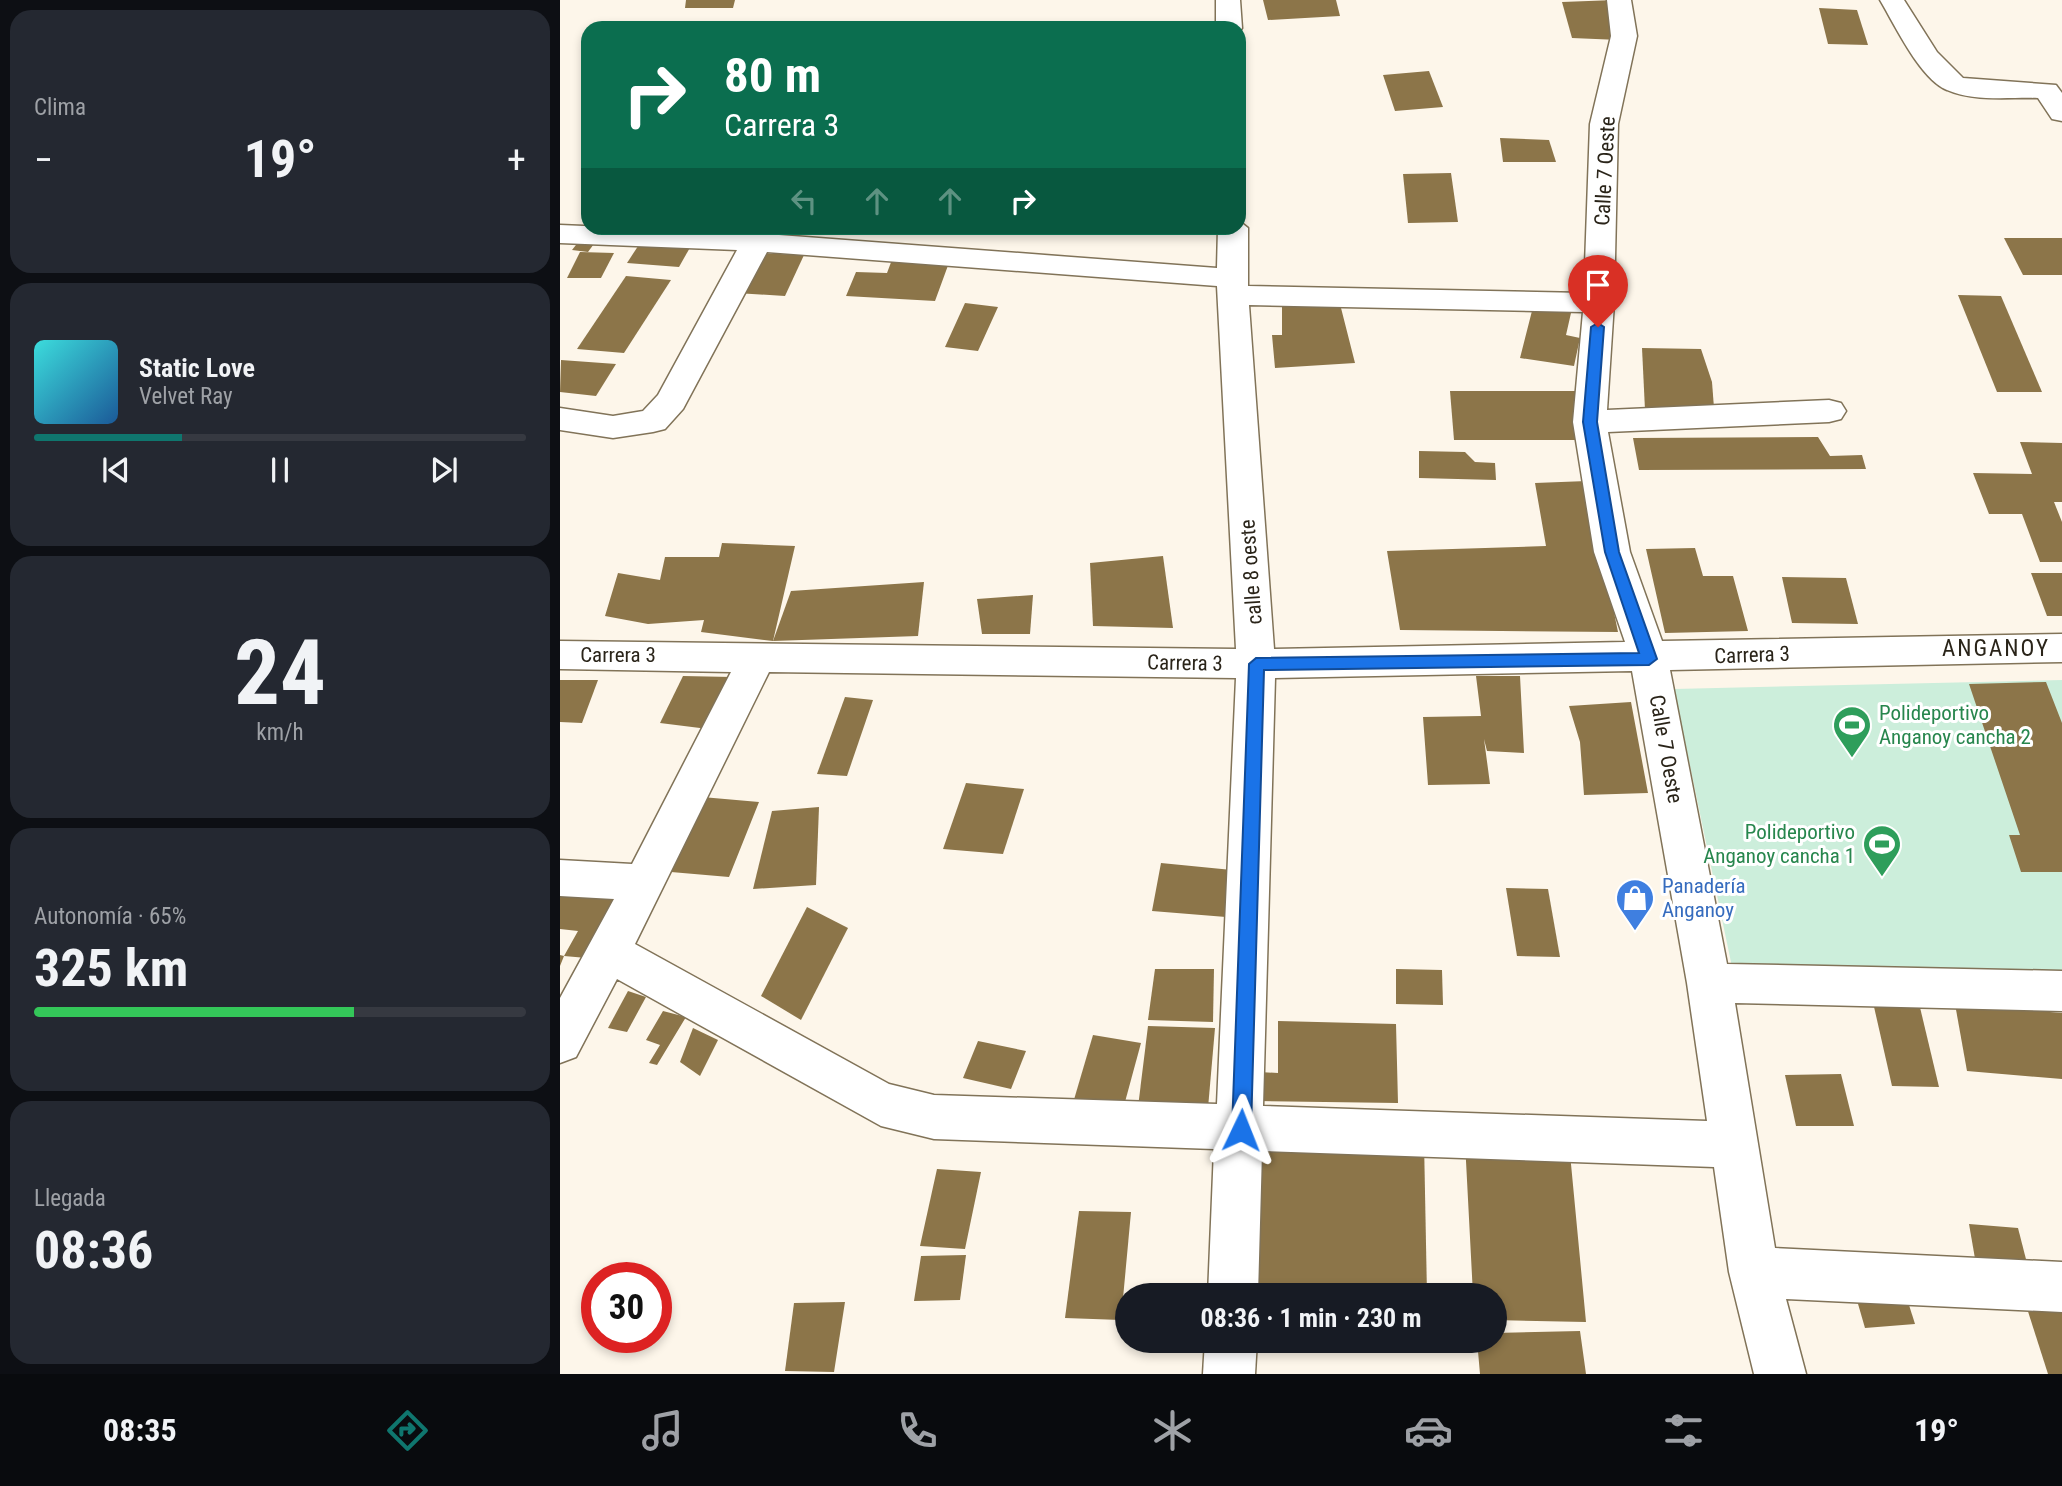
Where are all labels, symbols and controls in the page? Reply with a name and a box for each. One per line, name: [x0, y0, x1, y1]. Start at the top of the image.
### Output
text: 80 m: [724, 47, 821, 104]
icon: right: [609, 49, 700, 140]
text: Clima: [34, 94, 86, 121]
text: Carrera 3: [724, 106, 839, 144]
street label: Calle 7 Oeste: [1590, 116, 1620, 226]
text: 19°: [244, 129, 316, 190]
text: −: [34, 138, 53, 182]
text: +: [507, 138, 526, 182]
icon: left: [785, 182, 823, 220]
icon: ahead: [858, 182, 896, 220]
icon: ahead: [931, 182, 969, 220]
icon: right: [1004, 182, 1042, 220]
pin: [1568, 255, 1628, 327]
icon: arrive: [1579, 266, 1617, 304]
text: Static Love: [139, 353, 255, 383]
text: Velvet Ray: [139, 383, 233, 410]
icon: previous: [97, 451, 135, 489]
icon: pause: [261, 451, 299, 489]
icon: next: [425, 451, 463, 489]
street label: calle 8 oeste: [1235, 519, 1267, 625]
text: 24: [234, 620, 326, 726]
district label: ANGANOY: [1942, 635, 2050, 662]
street label: Carrera 3: [1714, 642, 1790, 668]
street label: Carrera 3: [580, 643, 656, 667]
street label: Carrera 3: [1147, 650, 1223, 676]
street label: Calle 7 Oeste: [1645, 693, 1687, 805]
place label: Polideportivo Anganoy cancha 2: [1879, 701, 2031, 749]
sports icon: Polideportivo Anganoy cancha 2: [1831, 704, 1873, 759]
text: km/h: [256, 719, 304, 746]
place label: Polideportivo Anganoy cancha 1: [1703, 820, 1855, 868]
sports icon: Polideportivo Anganoy cancha 1: [1861, 823, 1903, 878]
place label: Panadería Anganoy: [1662, 874, 1745, 922]
shop icon: Panadería Anganoy: [1614, 877, 1656, 932]
text: Autonomía · 65%: [34, 903, 186, 930]
text: 325 km: [34, 938, 188, 999]
position arrow: [1204, 1093, 1278, 1167]
text: Llegada: [34, 1185, 106, 1212]
text: 08:36: [34, 1220, 153, 1281]
speed limit sign: 30: [581, 1262, 672, 1353]
text: 08:36 · 1 min · 230 m: [1201, 1303, 1421, 1333]
icon: directions: [383, 1406, 432, 1455]
icon: music: [638, 1406, 687, 1455]
icon: phone: [893, 1406, 942, 1455]
icon: climate: [1148, 1406, 1197, 1455]
icon: car: [1404, 1406, 1453, 1455]
icon: filters: [1659, 1406, 1708, 1455]
text: 08:35: [103, 1411, 177, 1449]
text: 19°: [1914, 1411, 1959, 1449]

